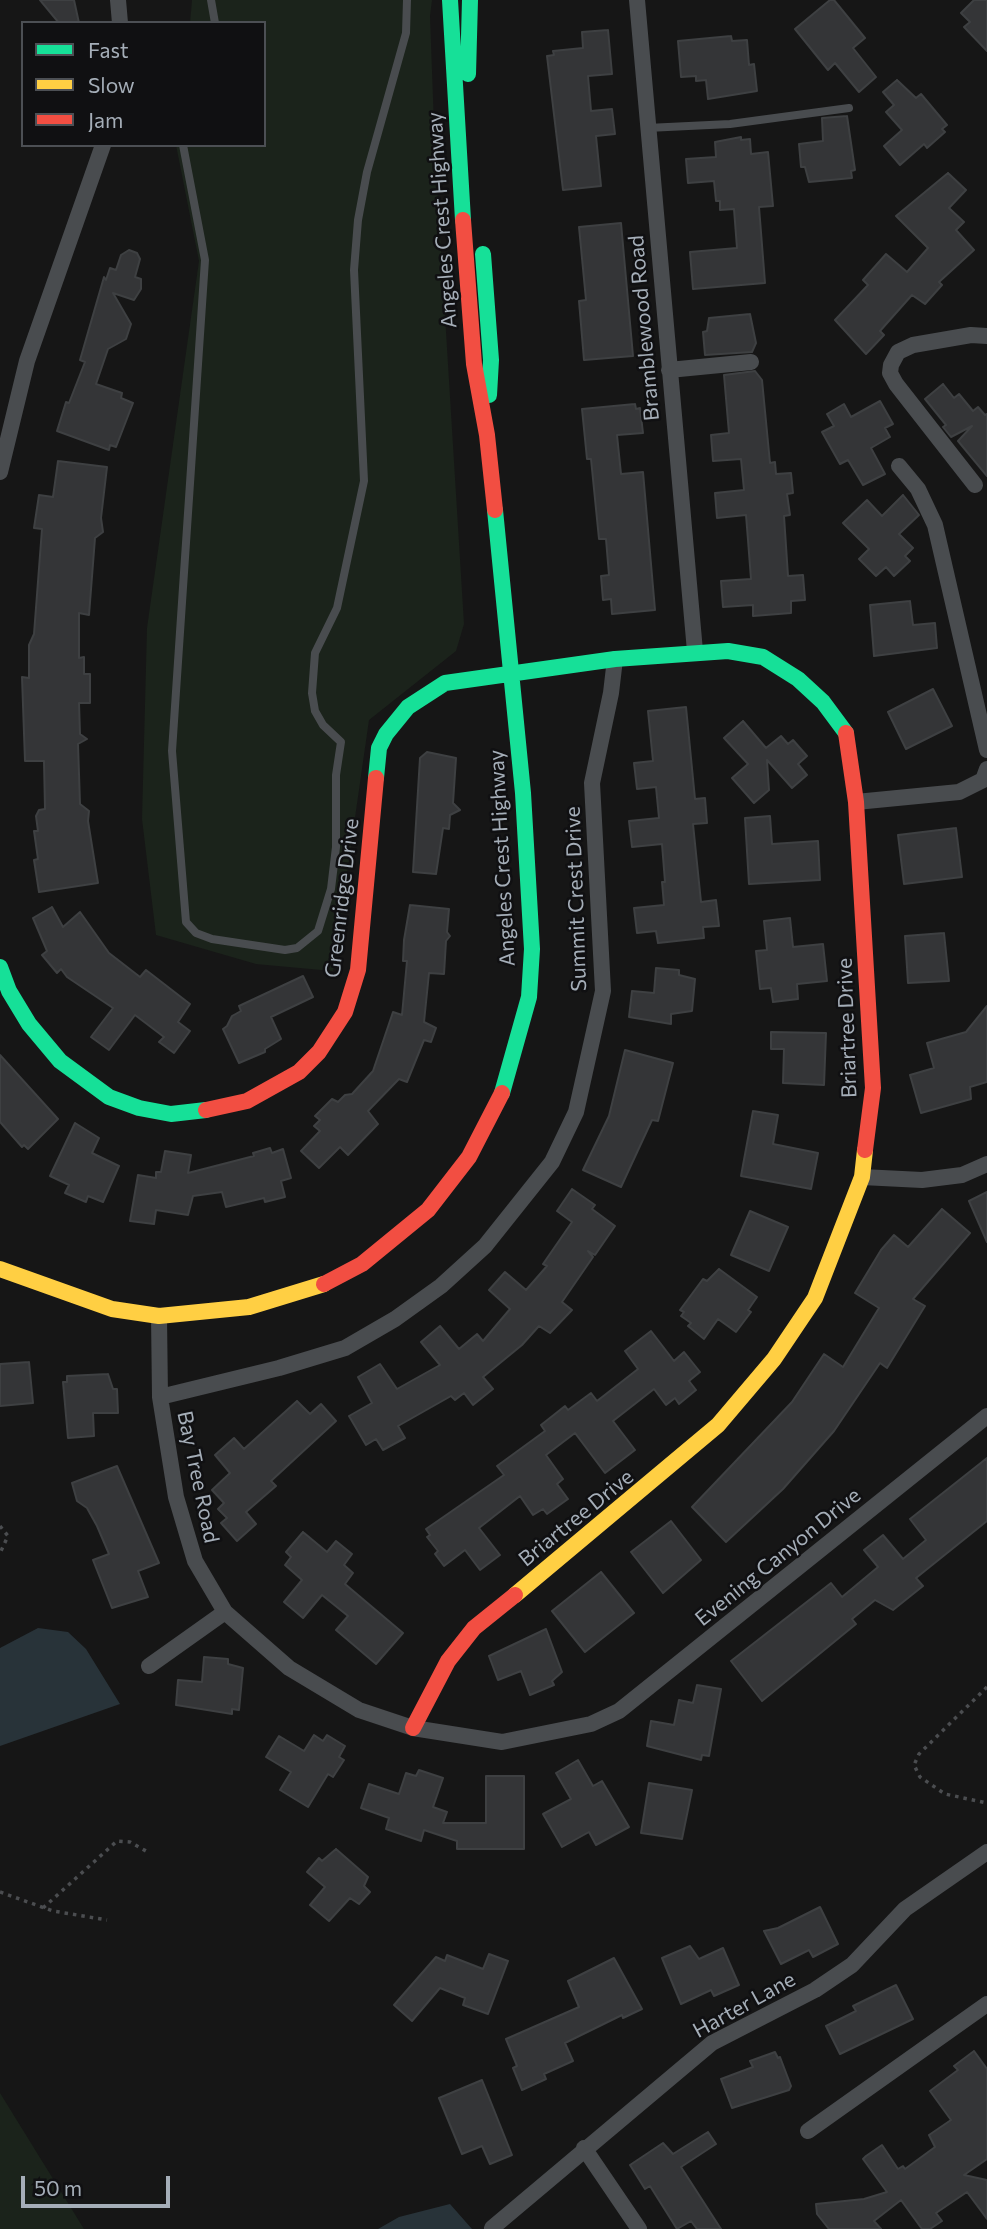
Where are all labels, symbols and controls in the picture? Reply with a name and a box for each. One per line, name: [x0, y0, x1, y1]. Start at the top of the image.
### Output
legend: [21, 21, 266, 147]
text: Fast: [88, 37, 129, 62]
text: Slow: [88, 72, 135, 97]
text: Jam: [88, 107, 123, 132]
street label: Angeles Crest Highway: [422, 111, 462, 329]
street label: Bramblewood Road: [623, 234, 665, 422]
street label: Angeles Crest Highway: [484, 749, 520, 967]
street label: Summit Crest Drive: [560, 806, 592, 992]
street label: Greenridge Drive: [320, 817, 364, 979]
street label: Briartree Drive: [832, 957, 862, 1099]
street label: Bay Tree Road: [172, 1409, 224, 1545]
street label: Briartree Drive: [514, 1464, 638, 1572]
street label: Evening Canyon Drive: [690, 1483, 866, 1631]
street label: Harter Lane: [688, 1967, 800, 2043]
scale bar: [24, 2162, 173, 2206]
text: 50 m: [34, 2175, 82, 2200]

